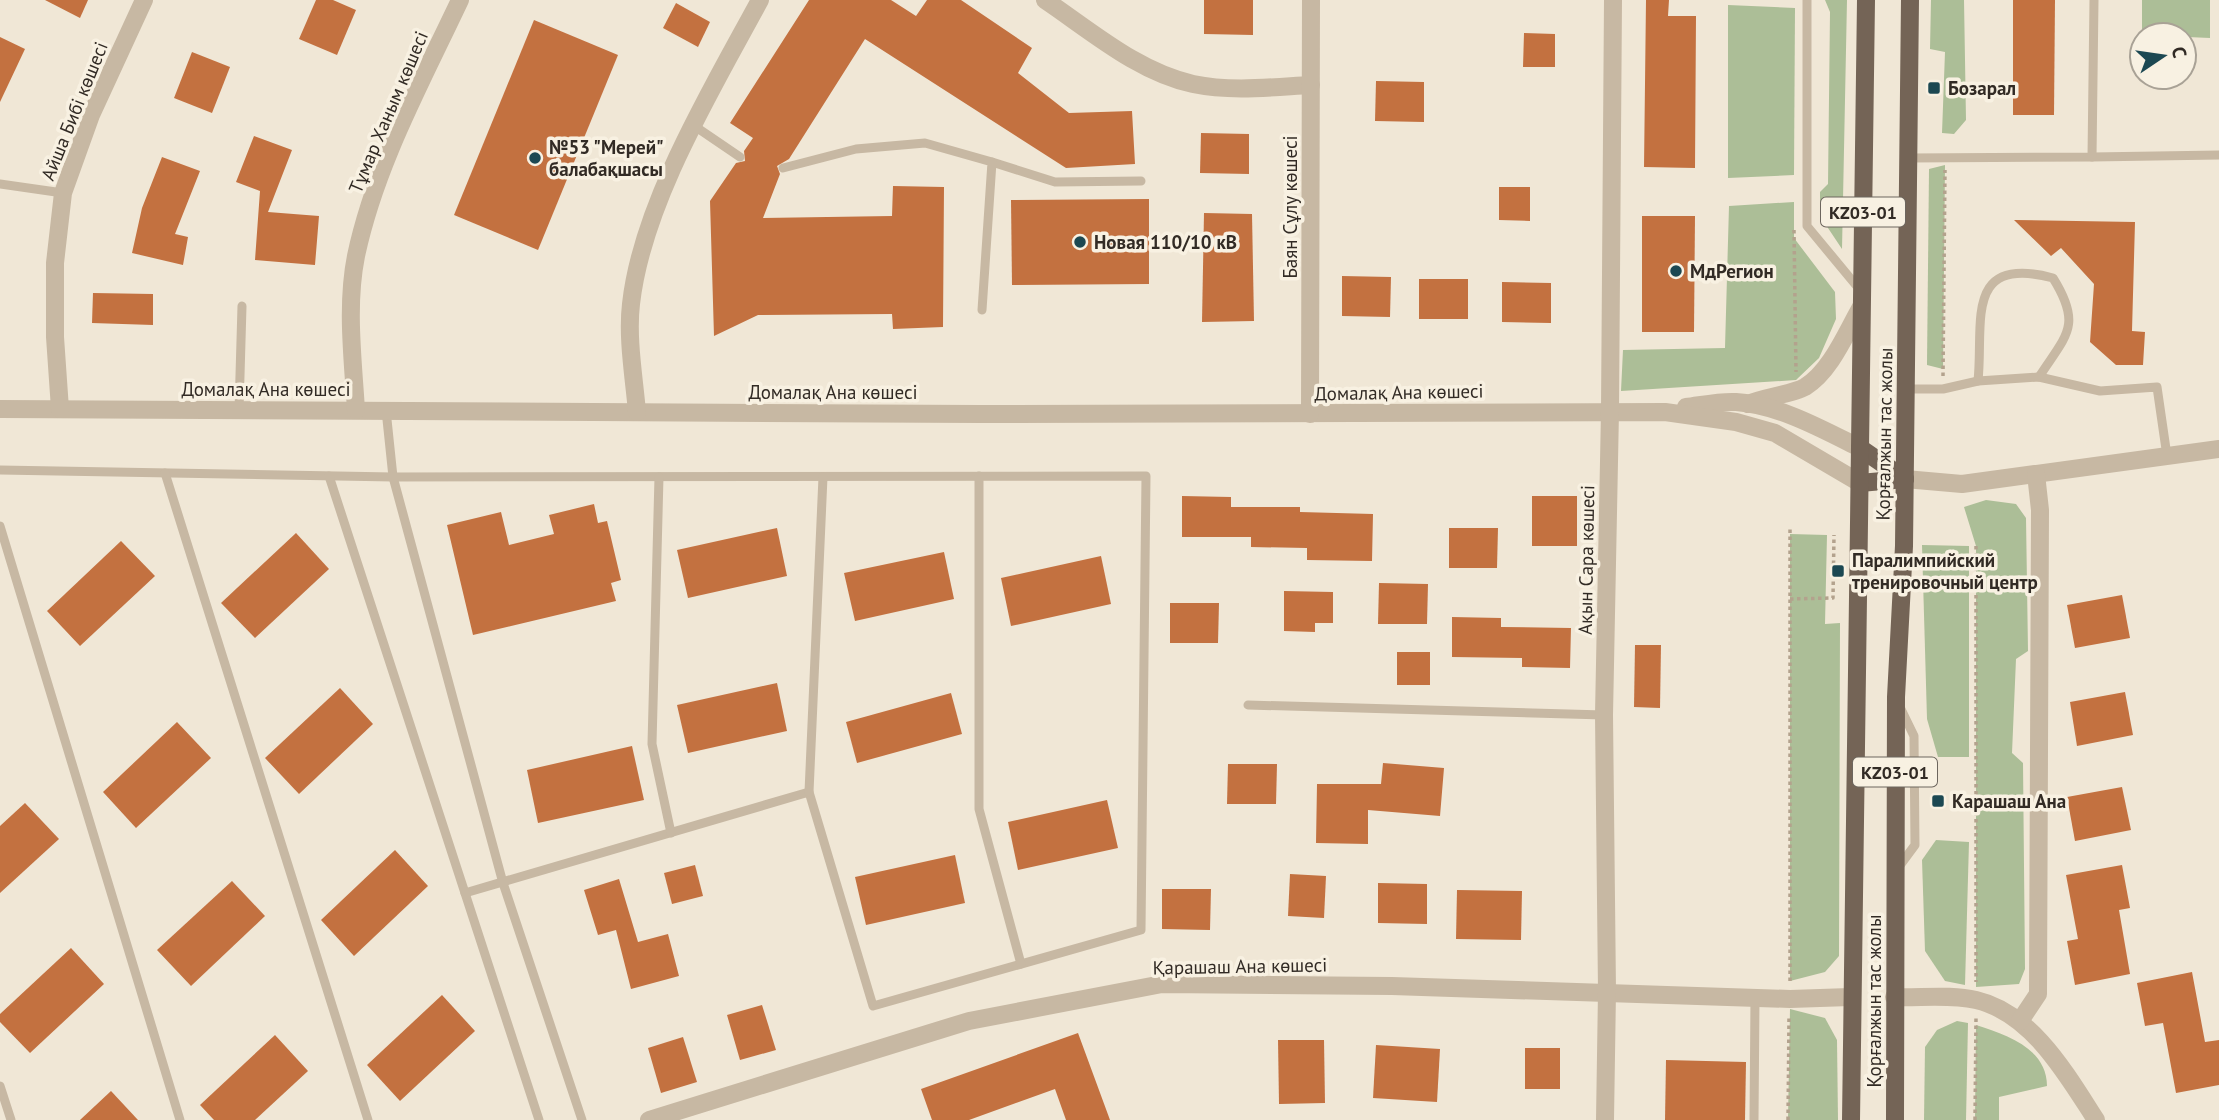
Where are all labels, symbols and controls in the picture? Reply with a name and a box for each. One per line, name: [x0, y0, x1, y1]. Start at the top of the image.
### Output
north arrow: [2128, 21, 2198, 91]
street label: Тұмар Ханым көшесі: [343, 27, 433, 197]
street label: Айша Бибі көшесі: [35, 38, 113, 184]
text: С: [2167, 44, 2193, 60]
place label: Бозарал: [1948, 76, 2016, 100]
marker: Бозарал: [1926, 80, 1942, 96]
place label: №53 "Мерей" балабақшасы: [549, 135, 664, 181]
street label: Баян Сұлу көшесі: [1278, 135, 1302, 279]
marker: №53 "Мерей" балабақшасы: [527, 150, 543, 166]
road number: KZ03-01: [1821, 197, 1905, 226]
place label: Новая 110/10 кВ: [1094, 230, 1237, 254]
marker: Новая 110/10 кВ: [1072, 234, 1088, 250]
place label: МдРегион: [1690, 259, 1774, 283]
marker: МдРегион: [1668, 263, 1684, 279]
street label: Қорғалжын тас жолы: [1870, 347, 1898, 521]
street label: Домалақ Ана көшесі: [181, 377, 351, 401]
street label: Домалақ Ана көшесі: [1314, 379, 1484, 405]
street label: Домалақ Ана көшесі: [748, 380, 918, 404]
street label: Ақын Сара көшесі: [1573, 485, 1599, 635]
place label: Паралимпийский тренировочный центр: [1852, 548, 2038, 594]
marker: Паралимпийский тренировочный центр: [1830, 563, 1846, 579]
road number: KZ03-01: [1853, 758, 1937, 786]
place label: Карашаш Ана: [1952, 789, 2066, 813]
marker: Карашаш Ана: [1930, 793, 1946, 809]
street label: Қорғалжын тас жолы: [1862, 915, 1886, 1087]
street label: Қарашаш Ана көшесі: [1152, 952, 1328, 980]

